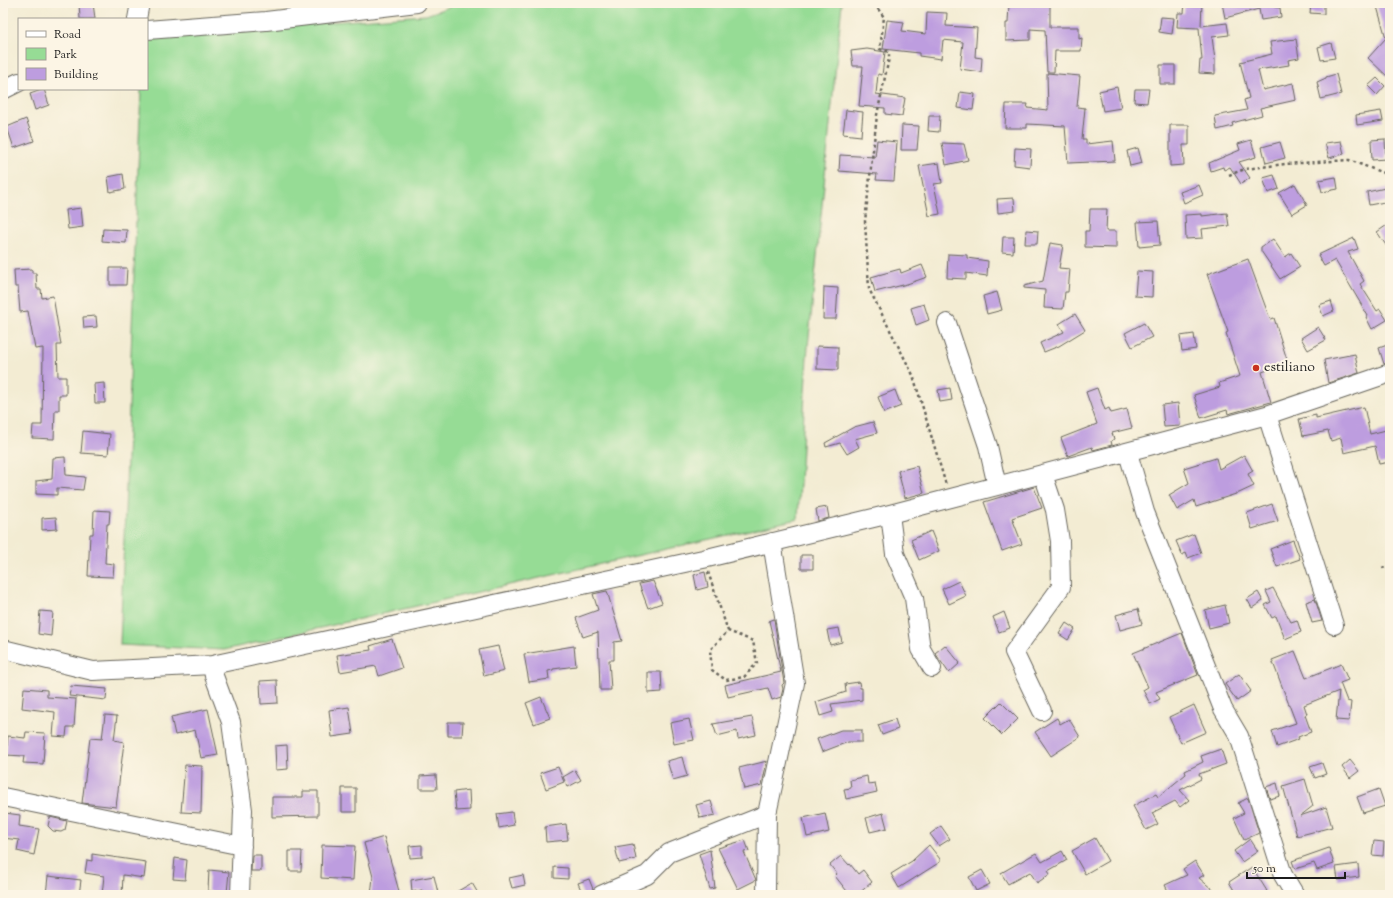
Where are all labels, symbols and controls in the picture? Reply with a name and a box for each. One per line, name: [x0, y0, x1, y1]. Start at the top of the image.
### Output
legend: [18, 18, 148, 90]
text: Road: [54, 26, 81, 44]
text: Park: [54, 46, 77, 64]
text: Building: [54, 66, 98, 84]
place label: estiliano: [1264, 358, 1315, 378]
marker: estiliano: [1251, 363, 1261, 373]
scale bar: [1247, 854, 1345, 880]
text: 50 m: [1252, 860, 1276, 878]

